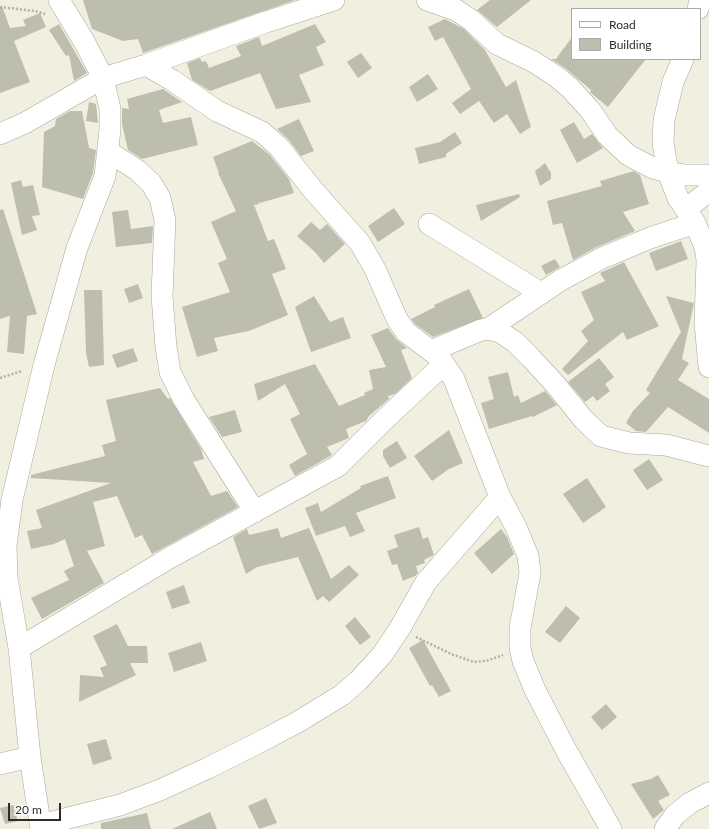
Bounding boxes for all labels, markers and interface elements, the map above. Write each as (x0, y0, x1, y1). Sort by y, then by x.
legend (571, 8, 701, 60)
text: Road (609, 17, 636, 32)
text: Building (609, 37, 652, 52)
scale bar (10, 795, 63, 821)
text: 20 m (15, 802, 42, 817)

